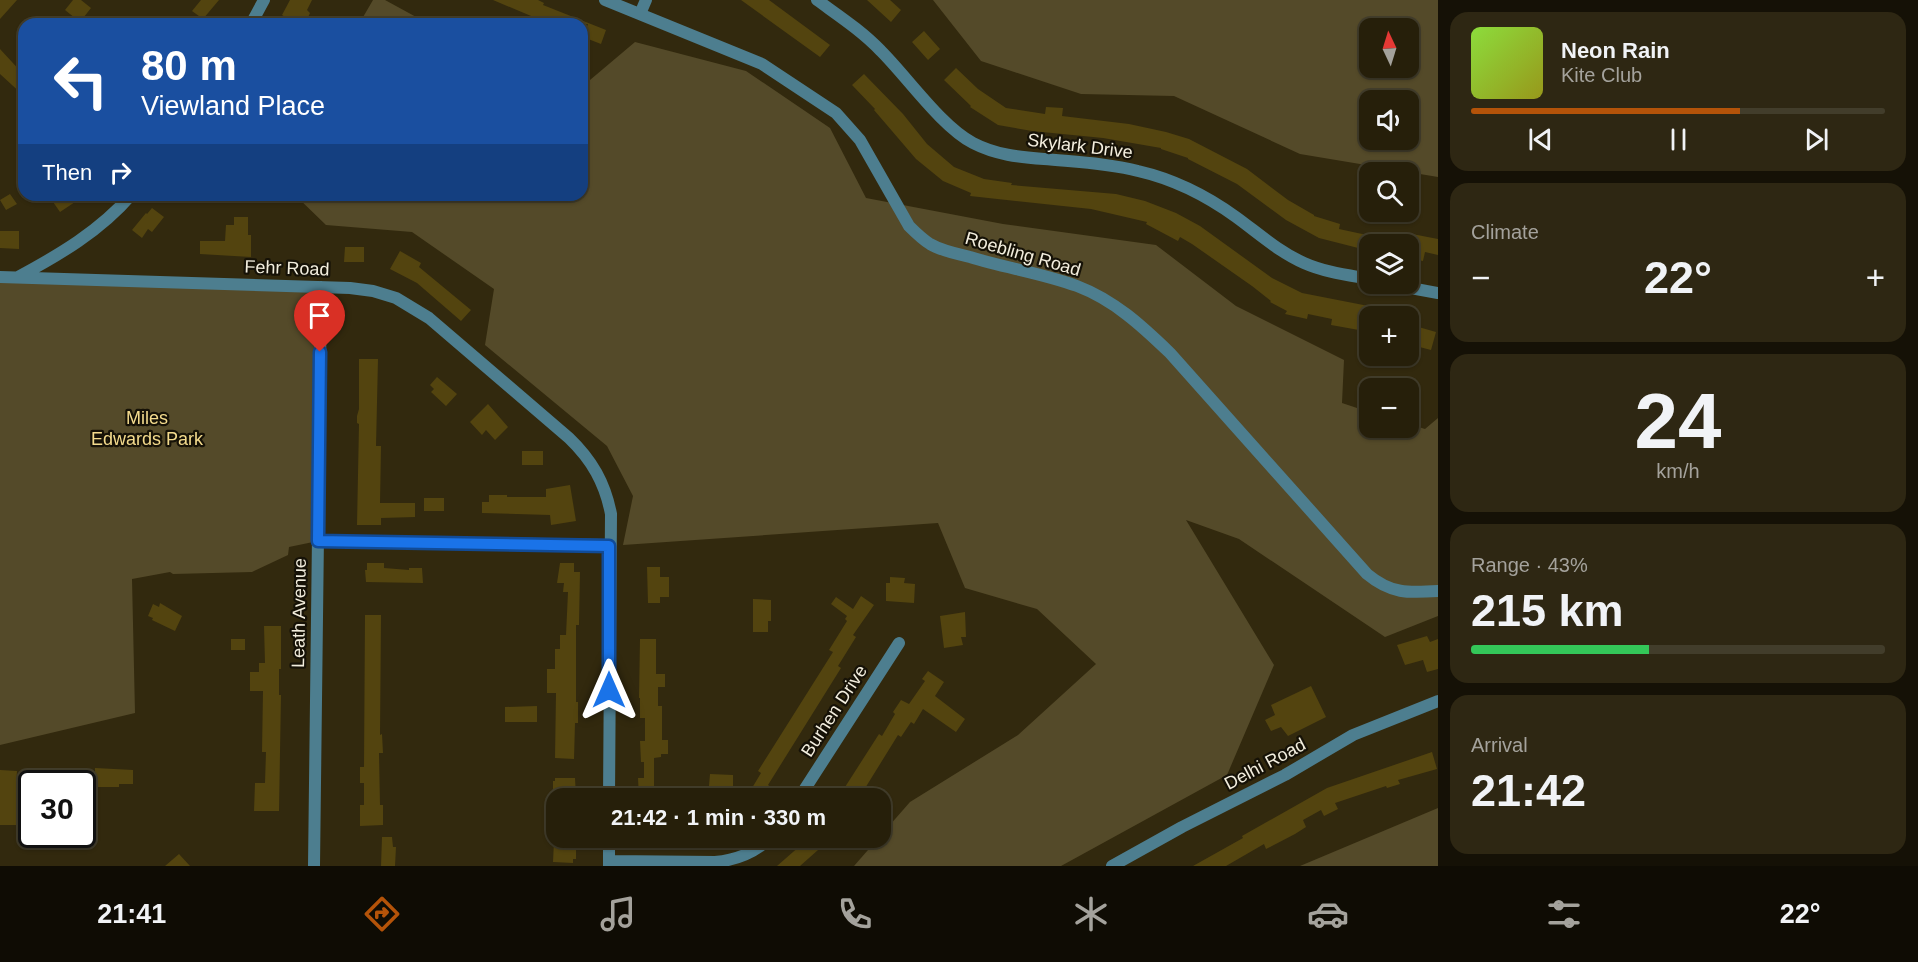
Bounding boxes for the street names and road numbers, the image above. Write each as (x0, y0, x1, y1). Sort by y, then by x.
street label: Skylark Drive (1026, 130, 1134, 162)
street label: Roebling Road (963, 228, 1083, 280)
street label: Fehr Road (244, 257, 330, 279)
street label: Leath Avenue (288, 558, 310, 668)
street label: Burhen Drive (797, 662, 871, 760)
street label: Delhi Road (1221, 734, 1309, 794)

